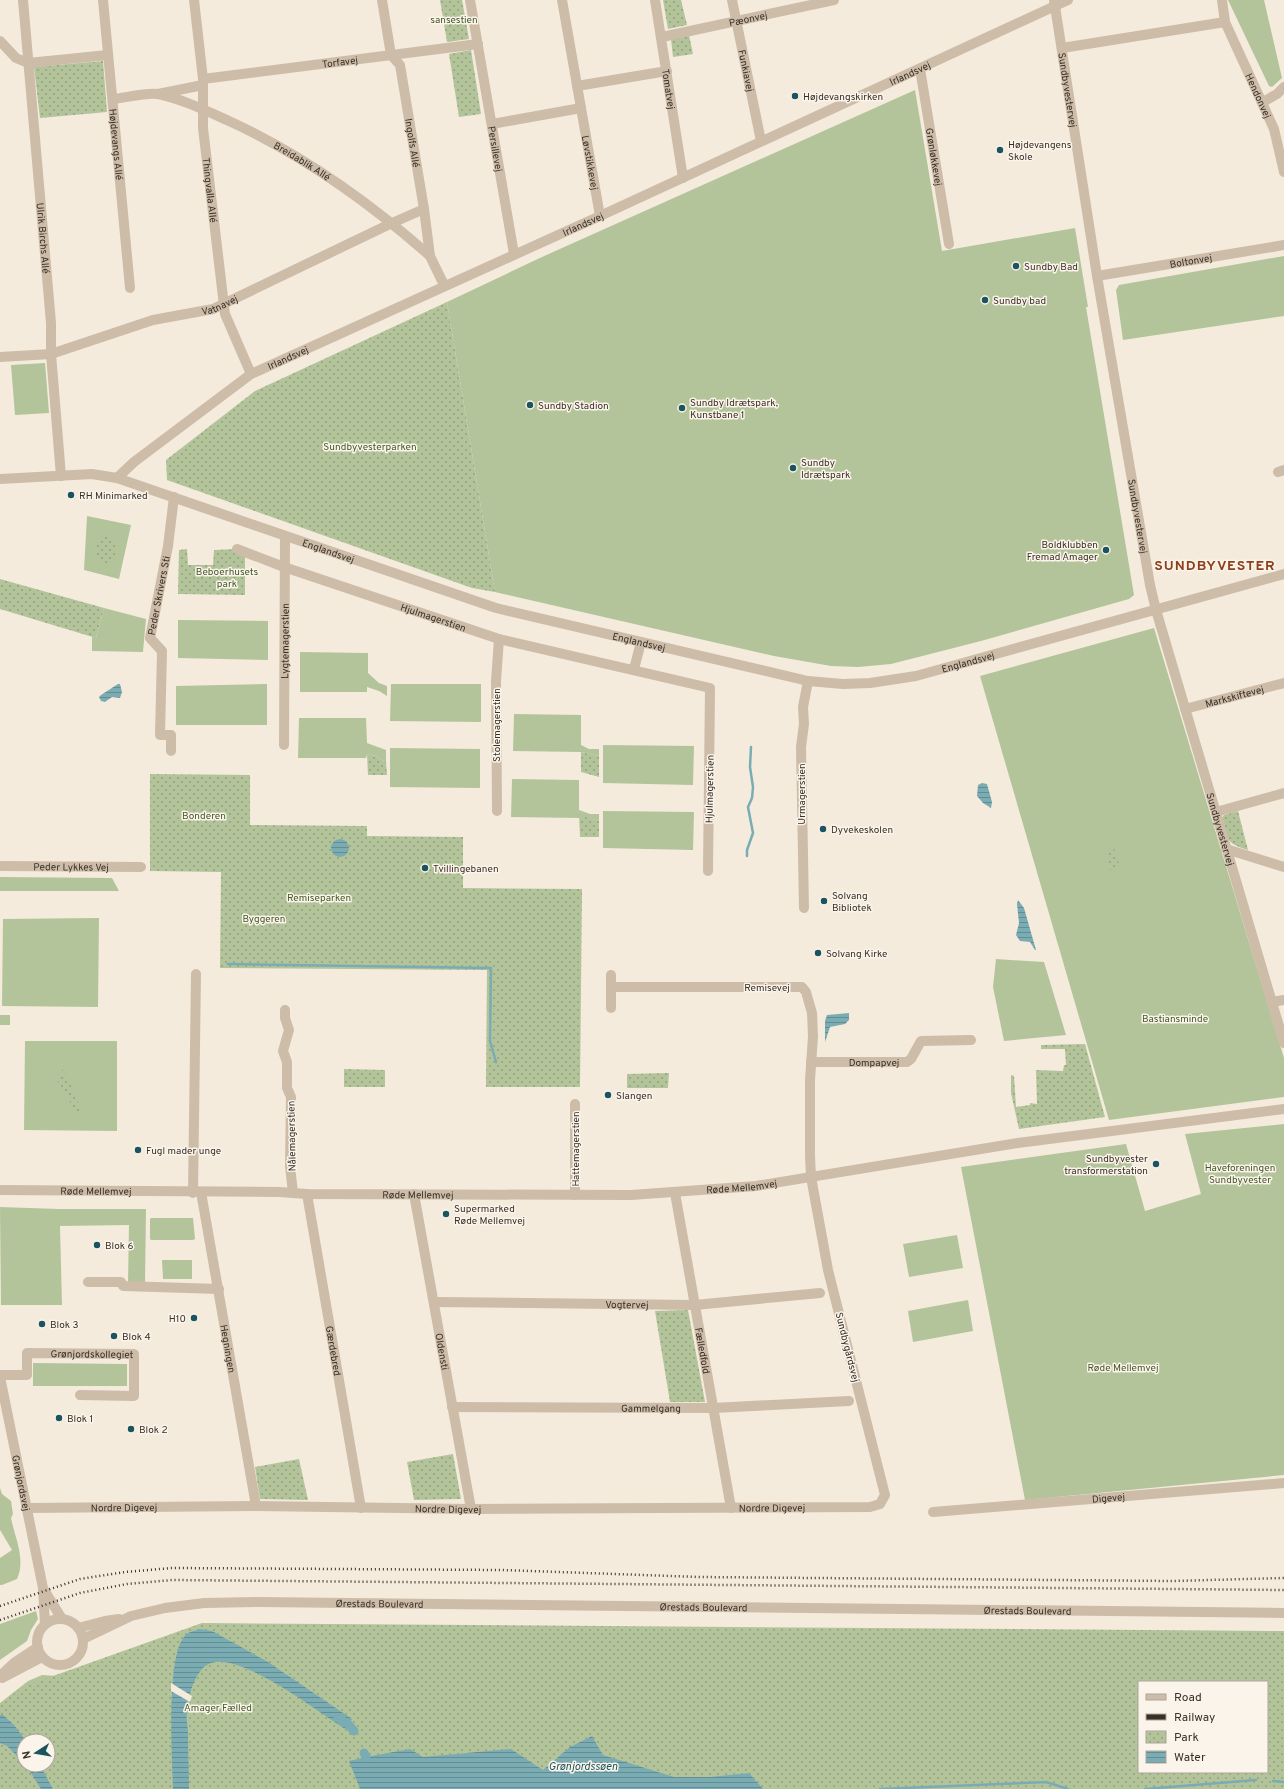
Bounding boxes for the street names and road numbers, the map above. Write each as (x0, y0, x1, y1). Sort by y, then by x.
street label: Pæonvej (728, 9, 769, 30)
street label: Funkiavej (734, 49, 756, 93)
street label: Sundbyvestervej (1054, 52, 1079, 128)
street label: Torfavej (321, 54, 359, 72)
street label: Irlandsvej (888, 59, 933, 89)
street label: Tomatvej (658, 68, 677, 110)
street label: Hendonvej (1241, 72, 1273, 121)
street label: Højdevangs Allé (105, 108, 125, 181)
street label: Ingolfs Allé (401, 117, 422, 169)
street label: Persillevej (484, 125, 505, 173)
street label: Grønløkkevej (922, 127, 944, 187)
street label: Løvstikkevej (578, 134, 600, 191)
street label: Breidablik Allé (271, 140, 332, 184)
street label: Thingvalla Allé (199, 157, 219, 224)
street label: Ulrik Birchs Allé (33, 202, 52, 274)
street label: Irlandsvej (561, 210, 606, 240)
street label: Boltonvej (1169, 252, 1213, 272)
street label: Vatnavej (201, 293, 240, 319)
street label: Irlandsvej (266, 344, 311, 374)
street label: Sundbyvestervej (1124, 478, 1149, 555)
street label: Englandsvej (300, 537, 356, 567)
street label: Peder Skrivers Sti (146, 555, 174, 637)
street label: Hjulmagerstien (398, 601, 468, 636)
street label: Lygtemagerstien (279, 603, 293, 679)
street label: Englandsvej (611, 630, 667, 655)
street label: Englandsvej (940, 650, 996, 677)
street label: Markskiftevej (1204, 684, 1265, 711)
street label: Stolemagerstien (491, 688, 504, 762)
street label: Hjulmagerstien (703, 755, 718, 823)
street label: Urmagerstien (796, 763, 809, 825)
street label: Sundbyvestervej (1202, 792, 1236, 867)
street label: Peder Lykkes Vej (33, 861, 109, 875)
street label: Remisevej (744, 982, 790, 995)
street label: Dompapvej (849, 1057, 899, 1070)
street label: Nålemagerstien (285, 1100, 300, 1171)
street label: Hattemagerstien (570, 1111, 583, 1187)
street label: Røde Mellemvej (706, 1178, 778, 1198)
street label: Røde Mellemvej (60, 1185, 132, 1199)
street label: Røde Mellemvej (382, 1189, 454, 1202)
street label: Vogtervej (605, 1299, 649, 1312)
street label: Sundbygårdsvej (832, 1311, 862, 1384)
street label: Hegningen (216, 1324, 238, 1374)
street label: Gærdebred (322, 1325, 343, 1377)
street label: Fælledfold (691, 1327, 712, 1375)
street label: Oldensti (431, 1332, 451, 1371)
street label: Grønjordskollegiet (51, 1348, 134, 1362)
street label: Gammelgang (621, 1403, 681, 1416)
street label: Grønjordsvej (8, 1454, 32, 1512)
street label: Digevej (1091, 1491, 1126, 1507)
street label: Nordre Digevej (91, 1502, 157, 1515)
street label: Nordre Digevej (739, 1502, 805, 1516)
street label: Nordre Digevej (415, 1503, 481, 1517)
street label: Ørestads Boulevard (335, 1598, 424, 1612)
street label: Ørestads Boulevard (659, 1601, 748, 1615)
street label: Ørestads Boulevard (983, 1605, 1071, 1619)

